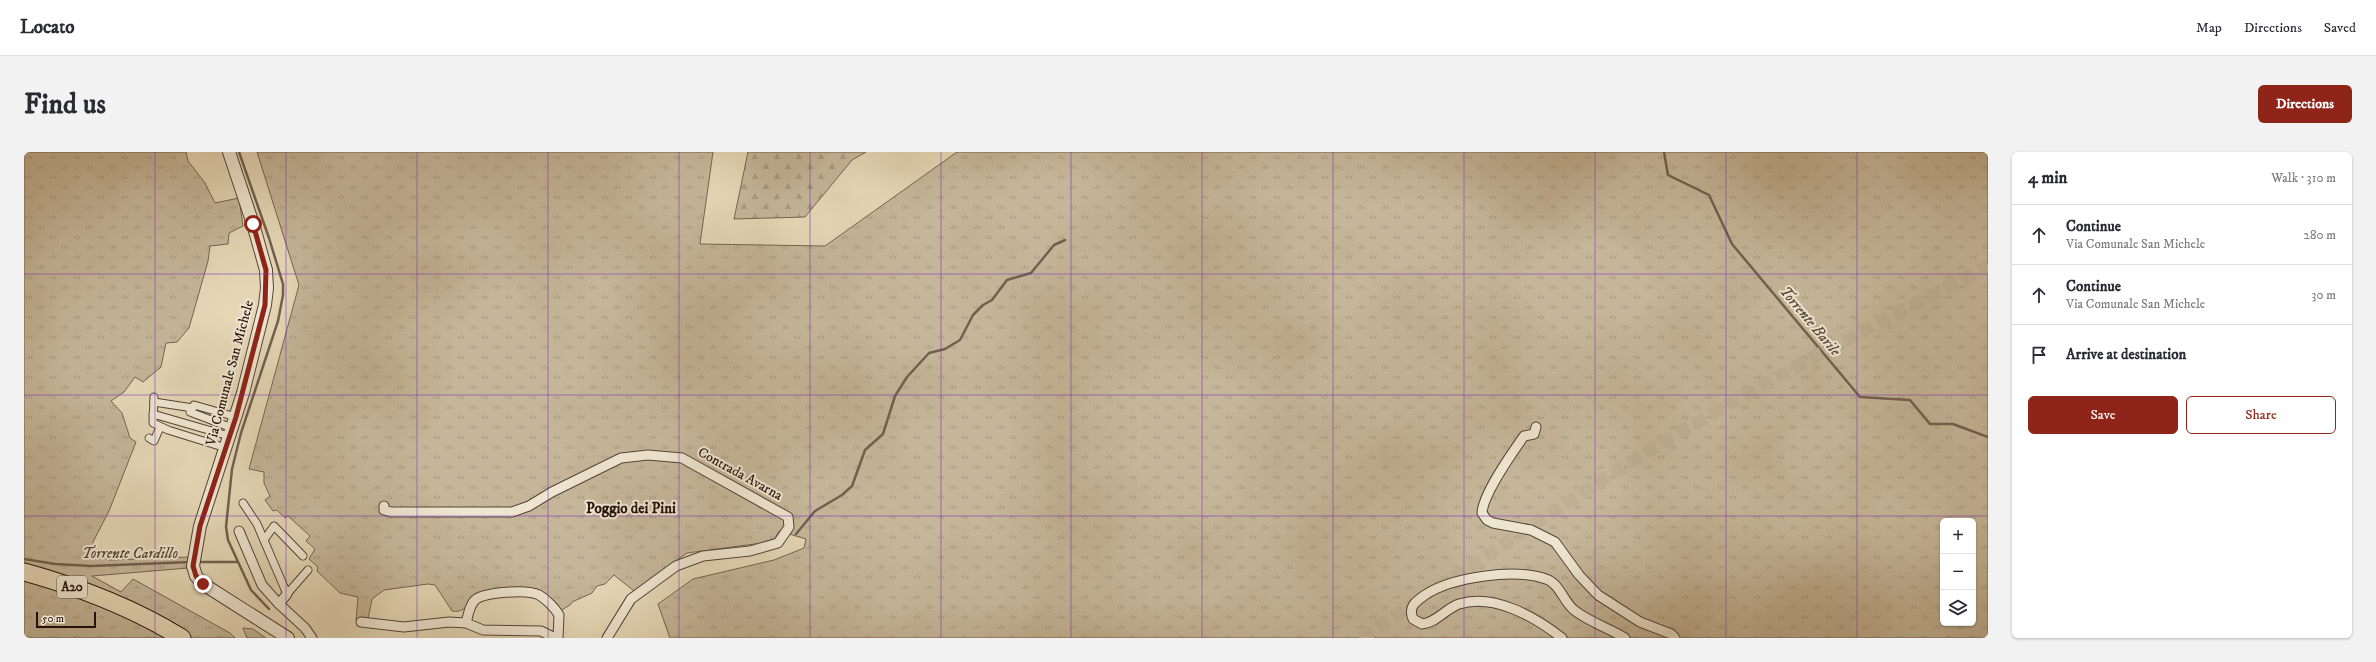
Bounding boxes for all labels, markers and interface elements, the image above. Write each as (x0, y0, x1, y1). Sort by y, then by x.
text: Locato (20, 16, 75, 39)
text: Map (2196, 19, 2222, 37)
text: Directions (2244, 19, 2302, 37)
text: Saved (2324, 19, 2356, 37)
button: Directions (2258, 85, 2352, 123)
text: Find us (24, 87, 106, 122)
text: 4 min (2028, 167, 2067, 189)
text: Walk · 310 m (2271, 170, 2336, 186)
route start (244, 215, 262, 233)
text: Continue (2066, 217, 2121, 236)
icon: ahead (2028, 224, 2050, 246)
text: 280 m (2304, 227, 2336, 243)
text: Via Comunale San Michele (2066, 236, 2205, 252)
text: Continue (2066, 277, 2121, 296)
water label: Torrente Barile (1775, 282, 1845, 360)
icon: ahead (2028, 284, 2050, 306)
text: 30 m (2312, 287, 2336, 303)
text: Via Comunale San Michele (2066, 296, 2205, 312)
street label: Via Comunale San Michele (202, 298, 258, 449)
icon: arrive (2028, 344, 2050, 366)
text: Arrive at destination (2066, 345, 2186, 364)
button: Save (2028, 396, 2178, 434)
button: Share (2186, 396, 2336, 434)
street label: Contrada Avarna (694, 443, 786, 505)
district label: Poggio dei Pini (586, 499, 676, 518)
map controls (1940, 518, 1976, 626)
button: + (1940, 518, 1976, 554)
water label: Torrente Cardillo (82, 544, 178, 563)
button: − (1940, 554, 1976, 590)
route end (194, 575, 212, 593)
road number: A20 (57, 576, 87, 598)
button: layers (1940, 590, 1976, 626)
scale bar (36, 610, 96, 629)
text: 50 m (42, 612, 64, 626)

